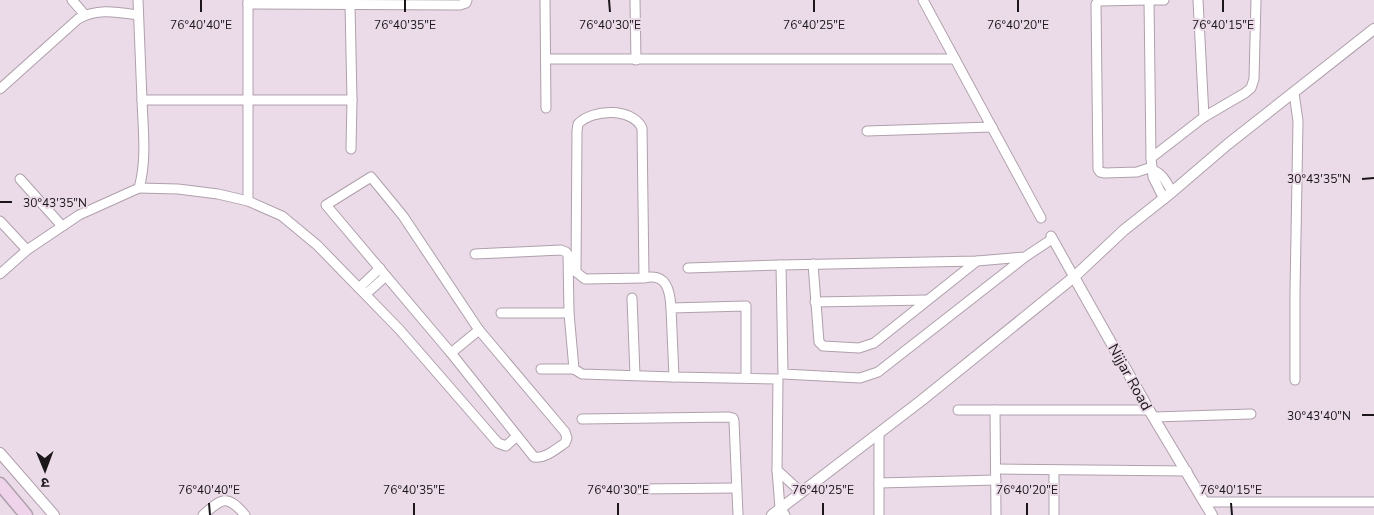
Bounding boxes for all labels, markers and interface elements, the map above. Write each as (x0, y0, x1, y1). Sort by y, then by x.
text: 76°40'40"E (170, 17, 232, 33)
text: 76°40'35"E (374, 17, 436, 33)
text: 76°40'30"E (579, 17, 641, 33)
text: 76°40'25"E (783, 17, 845, 33)
text: 76°40'20"E (987, 17, 1049, 33)
text: 76°40'15"E (1192, 17, 1254, 33)
text: 30°43'35"N (1287, 171, 1351, 187)
text: 30°43'35"N (23, 195, 87, 211)
street label: Nijjar Road (1103, 340, 1157, 414)
text: 30°43'40"N (1287, 408, 1351, 424)
north arrow (20, 445, 70, 495)
text: उ (40, 473, 49, 492)
text: 76°40'40"E (178, 482, 240, 498)
text: 76°40'35"E (383, 482, 445, 498)
text: 76°40'30"E (587, 482, 649, 498)
text: 76°40'25"E (792, 482, 854, 498)
text: 76°40'20"E (996, 482, 1058, 498)
text: 76°40'15"E (1200, 482, 1262, 498)

